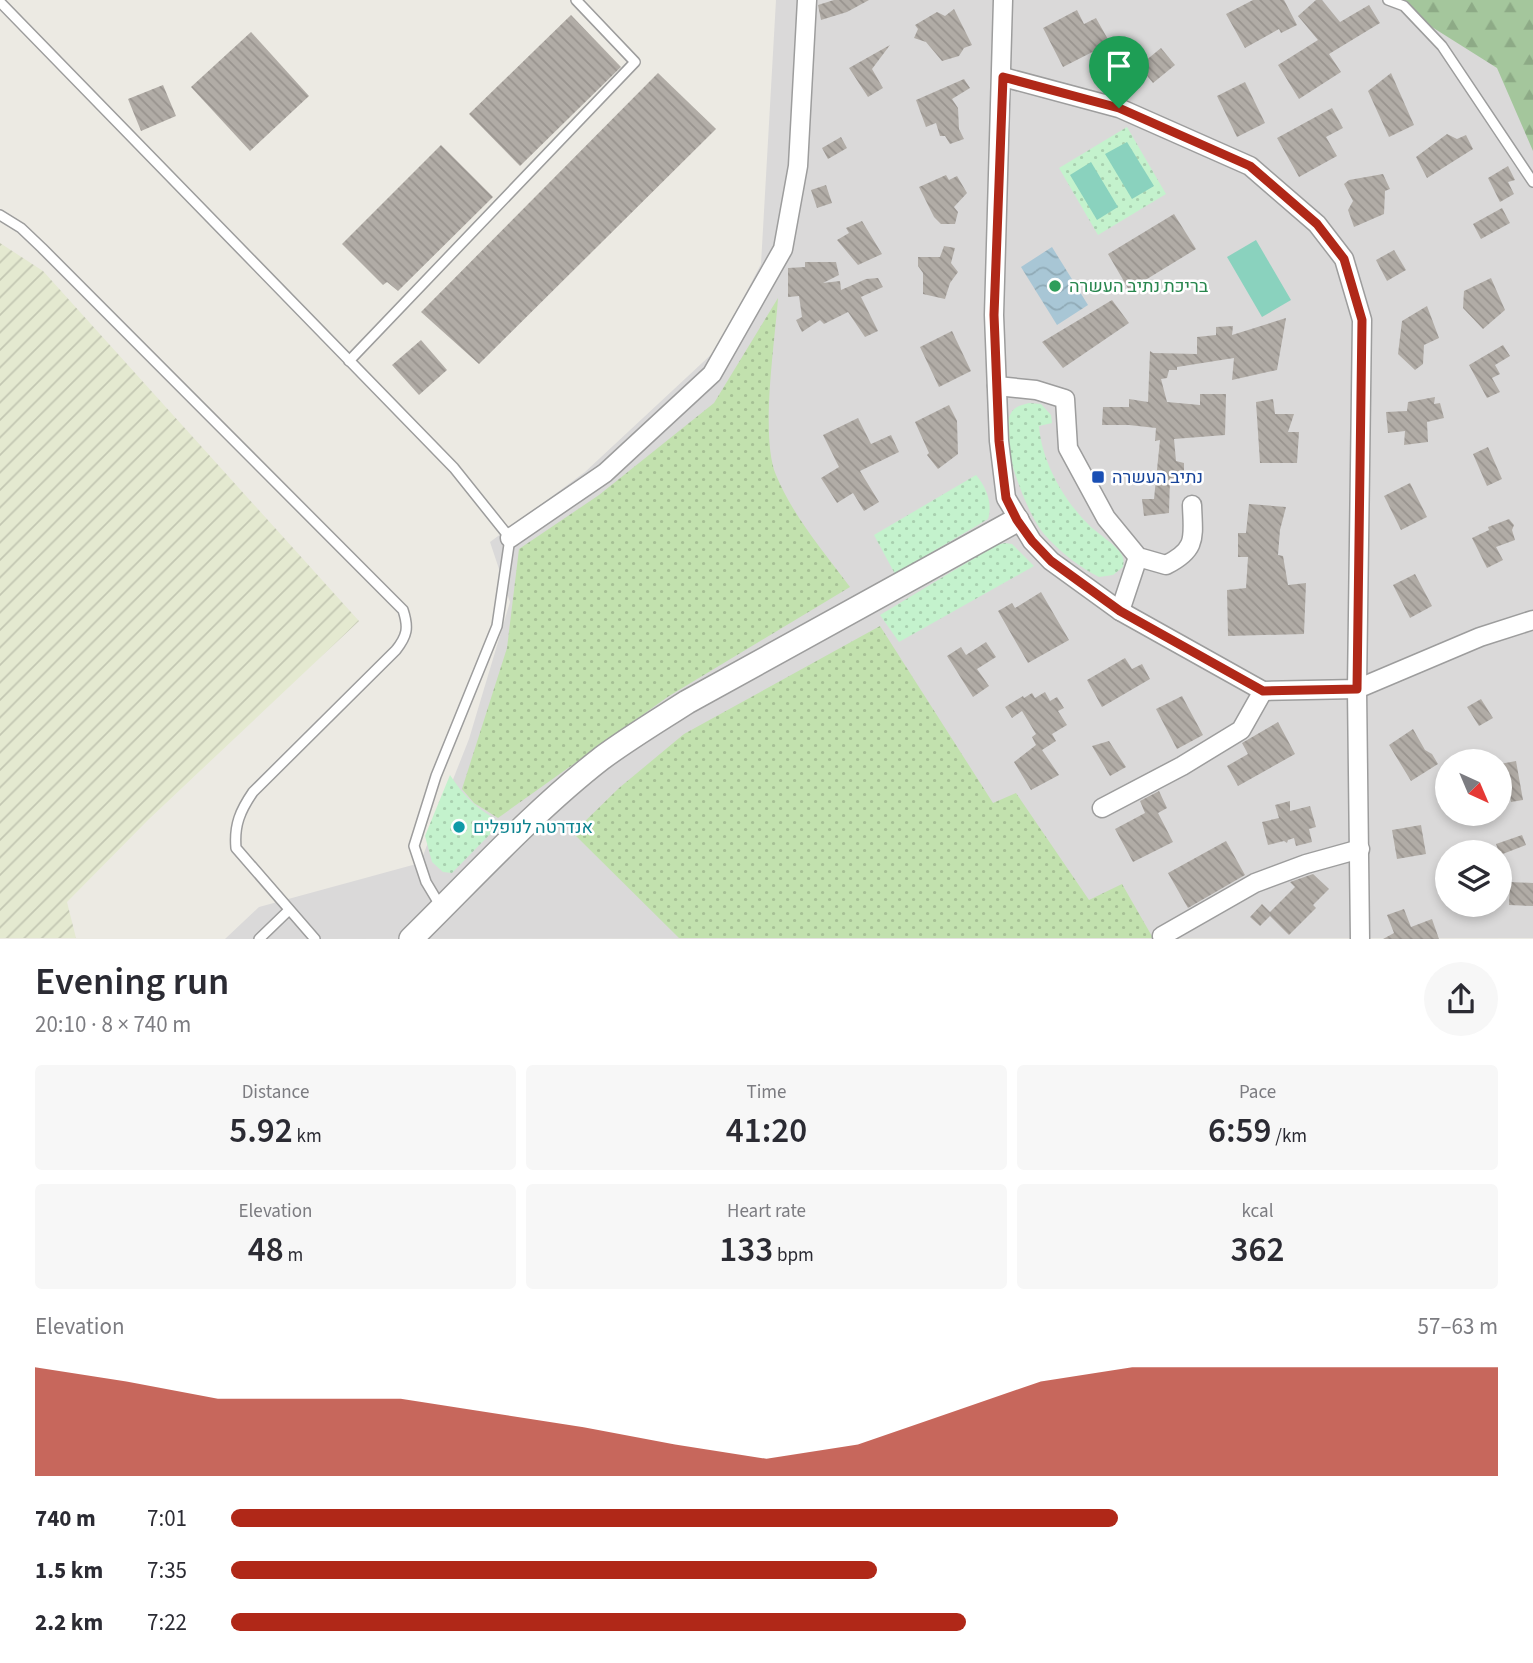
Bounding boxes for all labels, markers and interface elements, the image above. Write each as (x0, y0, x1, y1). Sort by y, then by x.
pin (1089, 36, 1149, 108)
icon: arrive (1100, 47, 1138, 85)
place label: בריכת נתיב העשרה (1069, 274, 1209, 299)
marker: בריכת נתיב העשרה (1047, 278, 1063, 294)
place label: נתיב העשרה (1112, 465, 1203, 490)
marker: נתיב העשרה (1090, 469, 1106, 485)
north arrow (1435, 749, 1512, 826)
map controls (1435, 749, 1512, 917)
place label: אנדרטה לנופלים (473, 815, 593, 840)
marker: אנדרטה לנופלים (451, 819, 467, 835)
button: layers (1435, 840, 1512, 917)
text: Evening run (35, 955, 229, 1009)
button: share (1424, 962, 1498, 1036)
text: 20:10 · 8 × 740 m (35, 1008, 191, 1041)
text: Distance (242, 1079, 309, 1106)
text: Time (746, 1079, 787, 1106)
text: Pace (1239, 1079, 1276, 1106)
text: 5.92 (229, 1106, 293, 1156)
text: 41:20 (726, 1106, 807, 1156)
text: 6:59 (1208, 1106, 1271, 1156)
text: km (293, 1123, 322, 1150)
text: /km (1271, 1123, 1307, 1150)
text: Elevation (239, 1198, 312, 1225)
text: Heart rate (727, 1198, 806, 1225)
text: kcal (1242, 1198, 1273, 1225)
text: 48 (248, 1225, 284, 1275)
text: 133 (719, 1225, 773, 1275)
text: 362 (1231, 1225, 1284, 1275)
text: m (284, 1242, 303, 1269)
text: bpm (773, 1242, 814, 1269)
text: Elevation (35, 1310, 125, 1343)
text: 57–63 m (1418, 1310, 1498, 1343)
text: 740 m (35, 1502, 96, 1535)
text: 7:01 (147, 1502, 187, 1535)
text: 1.5 km (35, 1554, 103, 1587)
text: 7:35 (147, 1554, 187, 1587)
text: 2.2 km (35, 1606, 103, 1639)
text: 7:22 (147, 1606, 187, 1639)

